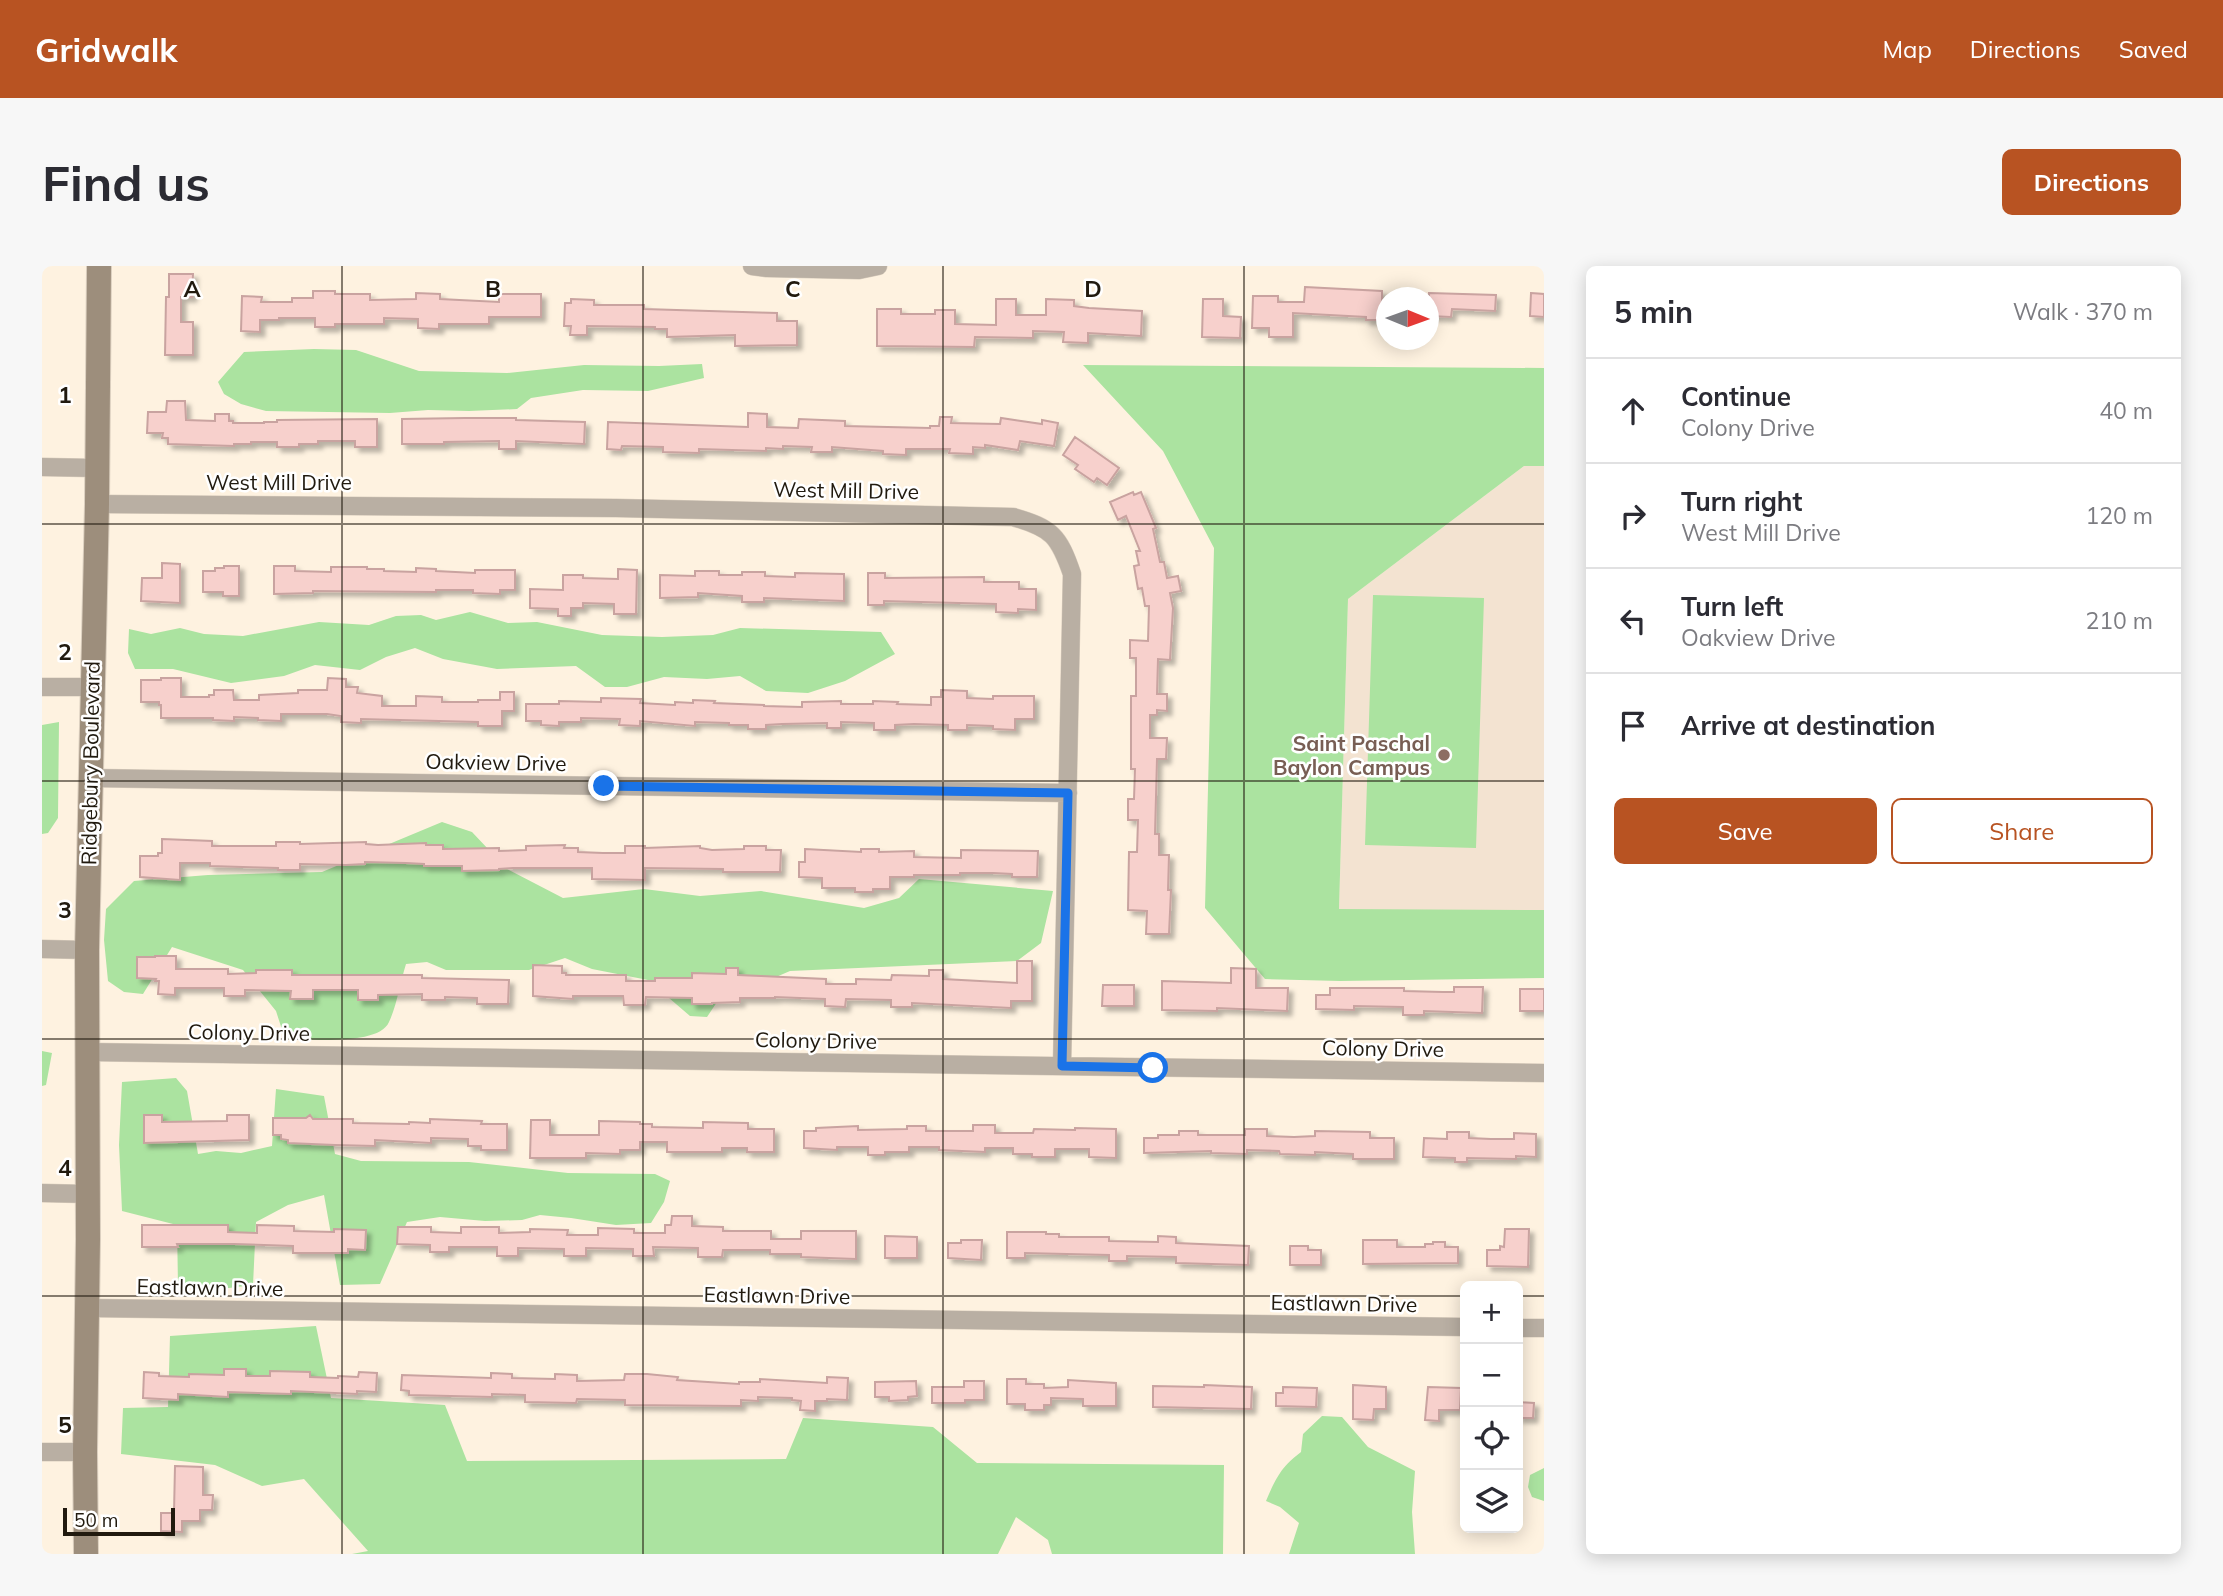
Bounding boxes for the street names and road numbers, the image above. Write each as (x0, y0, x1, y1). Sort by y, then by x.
street label: West Mill Drive (206, 469, 352, 495)
street label: West Mill Drive (773, 476, 919, 504)
street label: Ridgebury Boulevard (75, 661, 105, 865)
street label: Oakview Drive (425, 748, 567, 776)
street label: Colony Drive (188, 1018, 310, 1046)
street label: Colony Drive (755, 1026, 877, 1054)
street label: Colony Drive (1322, 1034, 1444, 1062)
street label: Eastlawn Drive (136, 1273, 284, 1301)
street label: Eastlawn Drive (703, 1281, 851, 1309)
street label: Eastlawn Drive (1270, 1289, 1418, 1317)

